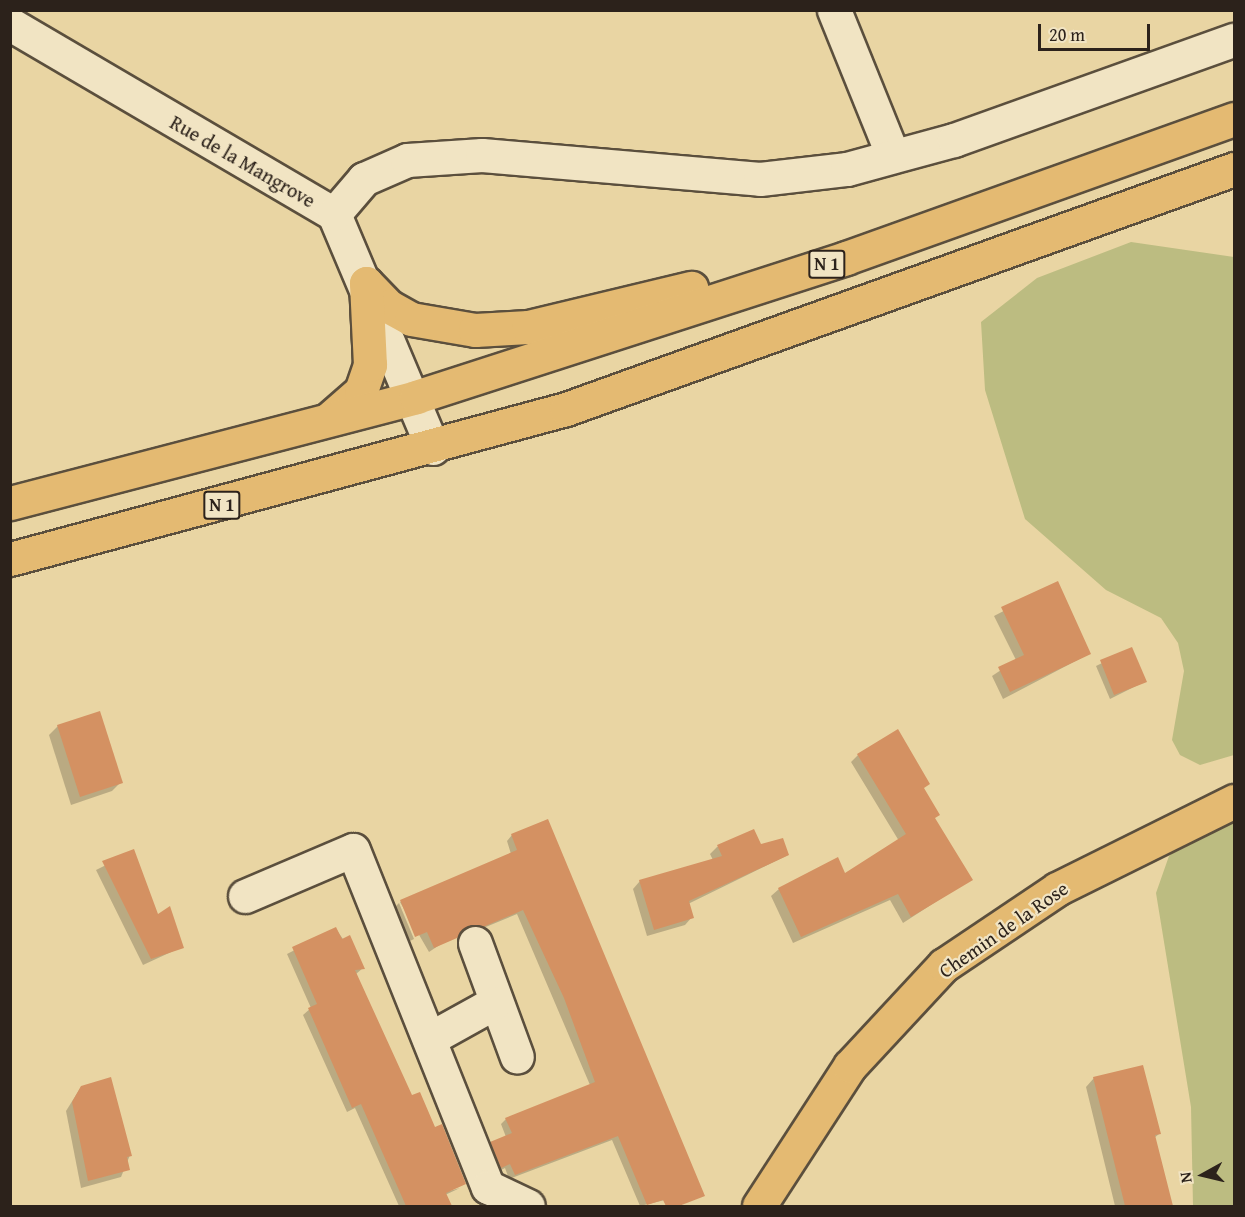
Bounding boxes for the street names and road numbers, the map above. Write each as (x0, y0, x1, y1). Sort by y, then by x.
street label: Rue de la Mangrove (166, 110, 320, 212)
road number: N 1 (808, 249, 846, 279)
road number: N 1 (202, 490, 242, 520)
street label: Chemin de la Rose (934, 876, 1072, 982)

